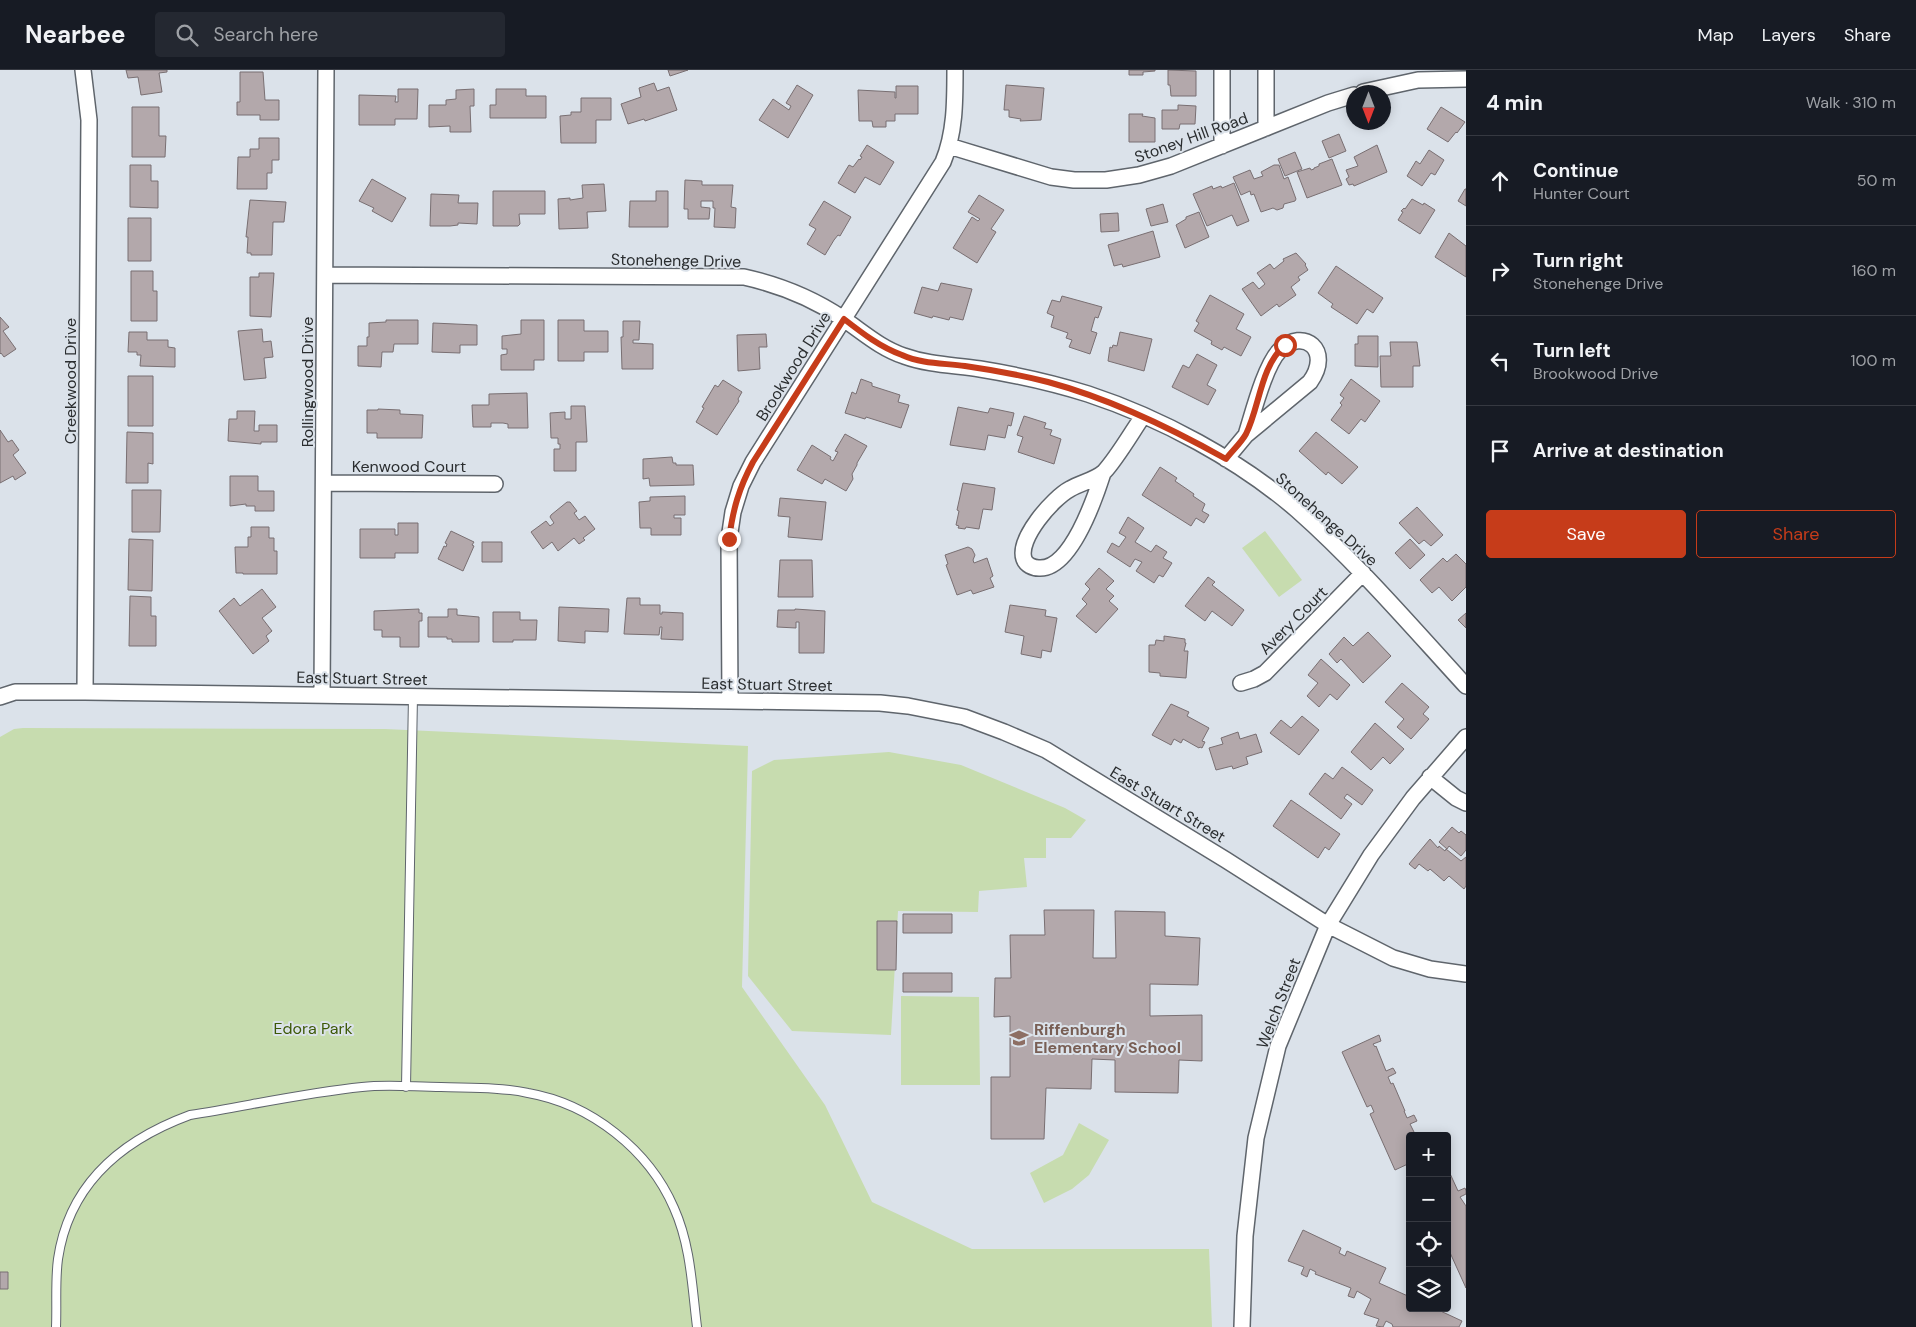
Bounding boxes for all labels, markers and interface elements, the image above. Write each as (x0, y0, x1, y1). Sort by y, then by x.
search box (155, 12, 505, 57)
text: Nearbee (25, 19, 125, 50)
icon: search (173, 21, 201, 49)
text: Search here (213, 22, 318, 47)
text: Map (1698, 23, 1734, 47)
text: Layers (1762, 23, 1816, 47)
text: Share (1844, 23, 1891, 47)
north arrow (1346, 85, 1391, 130)
text: 4 min (1486, 89, 1543, 117)
text: Walk · 310 m (1806, 92, 1896, 113)
street label: Stoney Hill Road (1132, 107, 1251, 168)
text: Continue (1533, 158, 1619, 183)
icon: ahead (1486, 167, 1514, 195)
text: 50 m (1857, 170, 1896, 191)
text: Hunter Court (1533, 183, 1630, 204)
text: Turn right (1533, 248, 1623, 273)
street label: Stonehenge Drive (611, 249, 741, 272)
icon: right (1486, 257, 1514, 285)
text: 160 m (1852, 260, 1896, 281)
text: Stonehenge Drive (1533, 273, 1663, 294)
street label: Brookwood Drive (751, 308, 836, 425)
street label: Rollingwood Drive (297, 317, 318, 447)
street label: Creekwood Drive (60, 318, 81, 444)
route start (1274, 334, 1297, 357)
text: Turn left (1533, 338, 1611, 363)
icon: left (1486, 347, 1514, 375)
text: 100 m (1851, 350, 1896, 371)
text: Brookwood Drive (1533, 363, 1658, 384)
icon: arrive (1486, 437, 1514, 465)
text: Arrive at destination (1533, 438, 1724, 463)
street label: Kenwood Court (352, 456, 466, 477)
street label: Stonehenge Drive (1271, 468, 1382, 571)
button: Save (1486, 510, 1686, 558)
button: Share (1696, 510, 1896, 558)
route end (718, 528, 741, 551)
street label: Avery Court (1255, 582, 1332, 659)
street label: East Stuart Street (296, 667, 428, 690)
street label: East Stuart Street (701, 673, 833, 696)
street label: East Stuart Street (1106, 762, 1229, 847)
street label: Welch Street (1252, 955, 1305, 1051)
park label: Edora Park (273, 1018, 353, 1039)
place label: Riffenburgh Elementary School (1034, 1019, 1181, 1058)
school or university icon: Riffenburgh Elementary School (1008, 1027, 1030, 1049)
map controls (1406, 1132, 1451, 1312)
button: + (1406, 1132, 1451, 1177)
button: − (1406, 1177, 1451, 1222)
button: locate (1406, 1222, 1451, 1267)
button: layers (1406, 1267, 1451, 1312)

